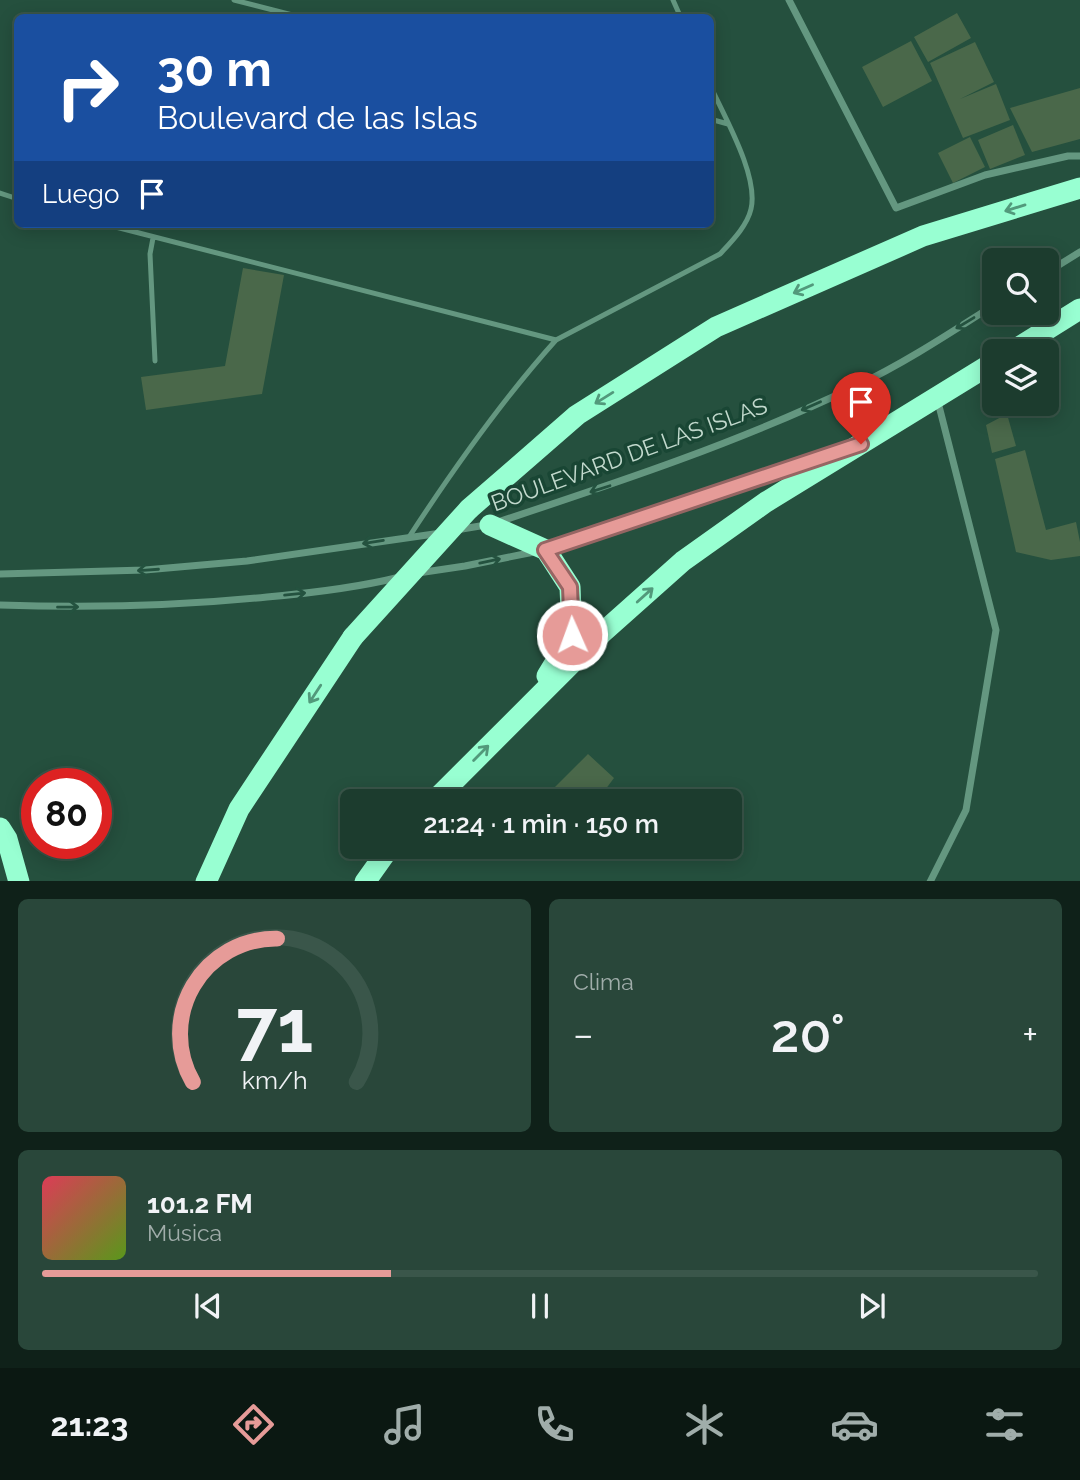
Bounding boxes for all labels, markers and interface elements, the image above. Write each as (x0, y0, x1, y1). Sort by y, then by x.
text: 30 m (157, 40, 272, 97)
icon: right (42, 42, 133, 133)
text: Boulevard de las Islas (157, 99, 478, 136)
icon: arrive (133, 175, 171, 213)
text: Luego (42, 179, 119, 209)
one-way arrow (1004, 202, 1026, 215)
map controls (982, 248, 1059, 416)
button: search (982, 248, 1059, 325)
one-way arrow (792, 283, 814, 296)
one-way arrow (956, 316, 976, 330)
button: layers (982, 339, 1059, 416)
pin (831, 372, 891, 444)
icon: arrive (842, 383, 880, 421)
street label: BOULEVARD DE LAS ISLAS (487, 391, 771, 517)
one-way arrow (594, 392, 614, 406)
one-way arrow (801, 400, 823, 413)
one-way arrow (589, 483, 611, 496)
one-way arrow (362, 536, 385, 549)
one-way arrow (478, 554, 501, 568)
one-way arrow (136, 563, 159, 576)
one-way arrow (283, 587, 306, 600)
one-way arrow (636, 587, 654, 603)
position arrow (535, 598, 609, 672)
one-way arrow (56, 600, 79, 614)
one-way arrow (308, 684, 322, 703)
one-way arrow (472, 744, 489, 761)
speed limit sign: 80 (21, 768, 112, 859)
text: 21:24 · 1 min · 150 m (423, 809, 659, 839)
text: Clima (573, 968, 634, 995)
text: 71 (236, 984, 313, 1069)
text: 20° (771, 1003, 845, 1064)
text: − (573, 1012, 593, 1057)
text: + (1022, 1012, 1038, 1057)
text: km/h (242, 1064, 307, 1094)
text: 101.2 FM (147, 1189, 253, 1219)
text: Música (147, 1219, 222, 1246)
icon: previous (189, 1287, 227, 1325)
icon: pause (521, 1287, 559, 1325)
icon: next (853, 1287, 891, 1325)
icon: directions (229, 1400, 278, 1449)
icon: music (380, 1400, 429, 1449)
icon: phone (530, 1400, 579, 1449)
icon: climate (680, 1400, 729, 1449)
icon: car (830, 1400, 879, 1449)
icon: filters (980, 1400, 1029, 1449)
text: 21:23 (51, 1406, 128, 1443)

